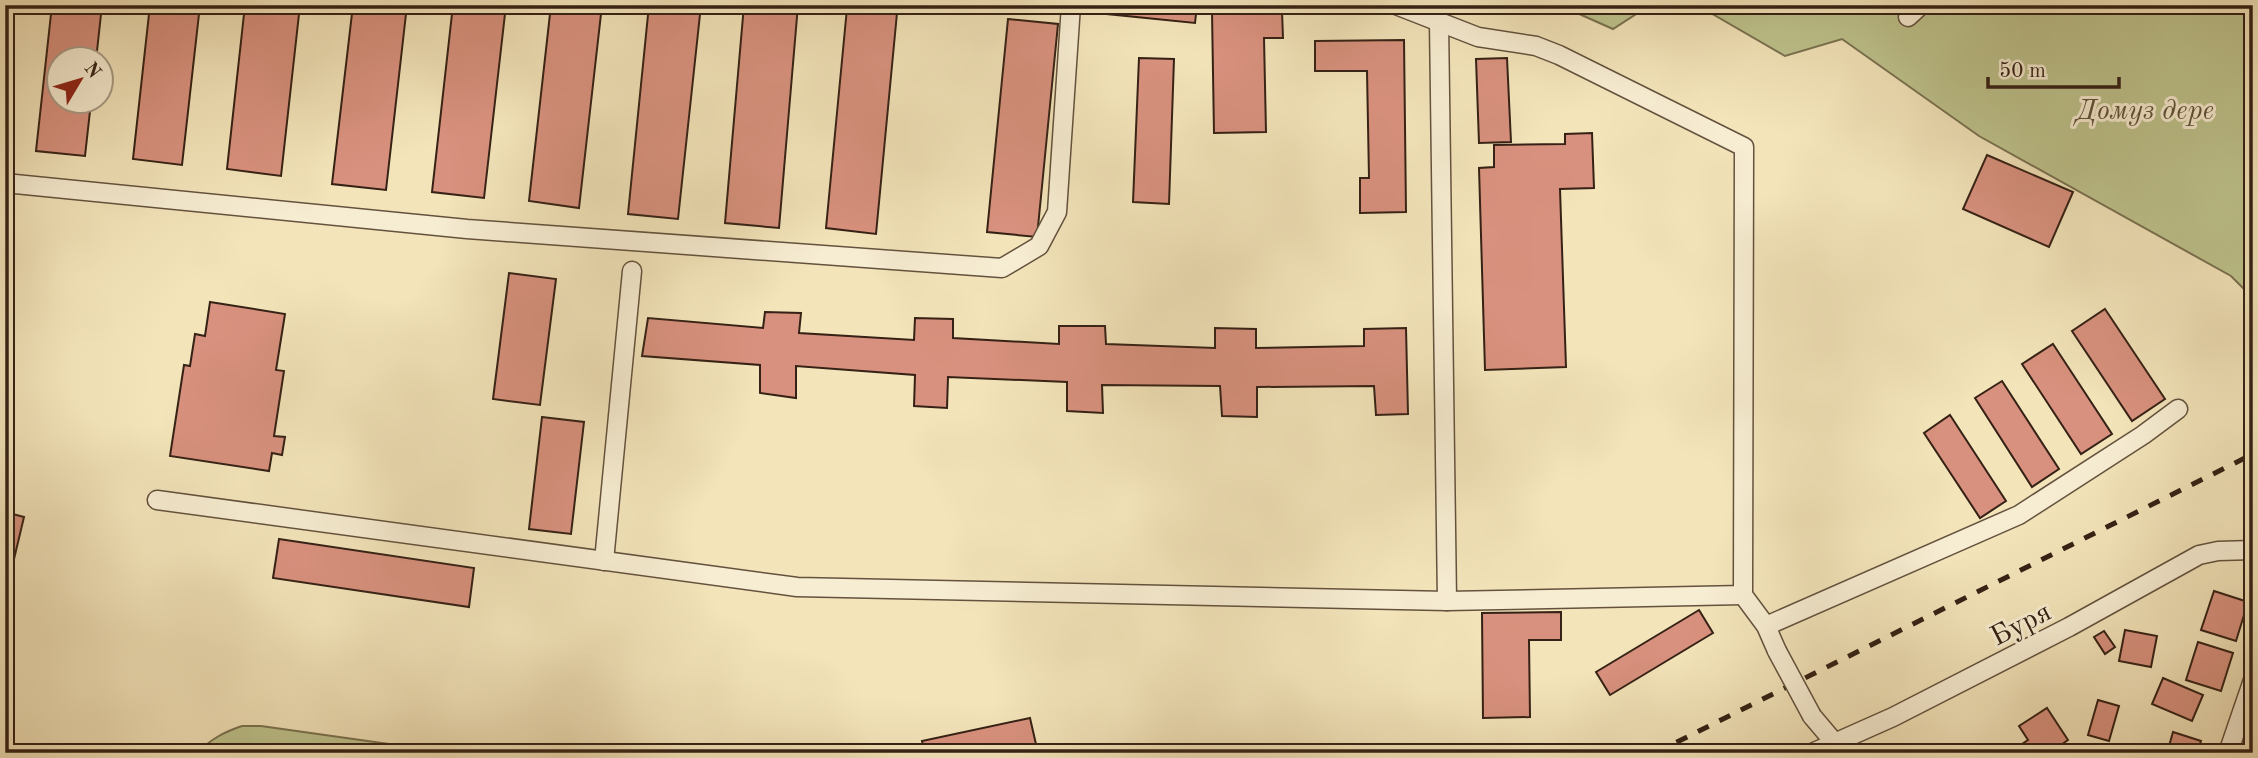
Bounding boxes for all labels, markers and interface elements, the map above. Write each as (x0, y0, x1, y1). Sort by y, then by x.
north arrow (46, 46, 116, 116)
scale bar (1988, 46, 2120, 90)
text: N (79, 59, 104, 83)
text: 50 m (1999, 61, 2046, 82)
park label: Домуз дере (2073, 98, 2214, 126)
street label: Буря (1987, 599, 2056, 653)

